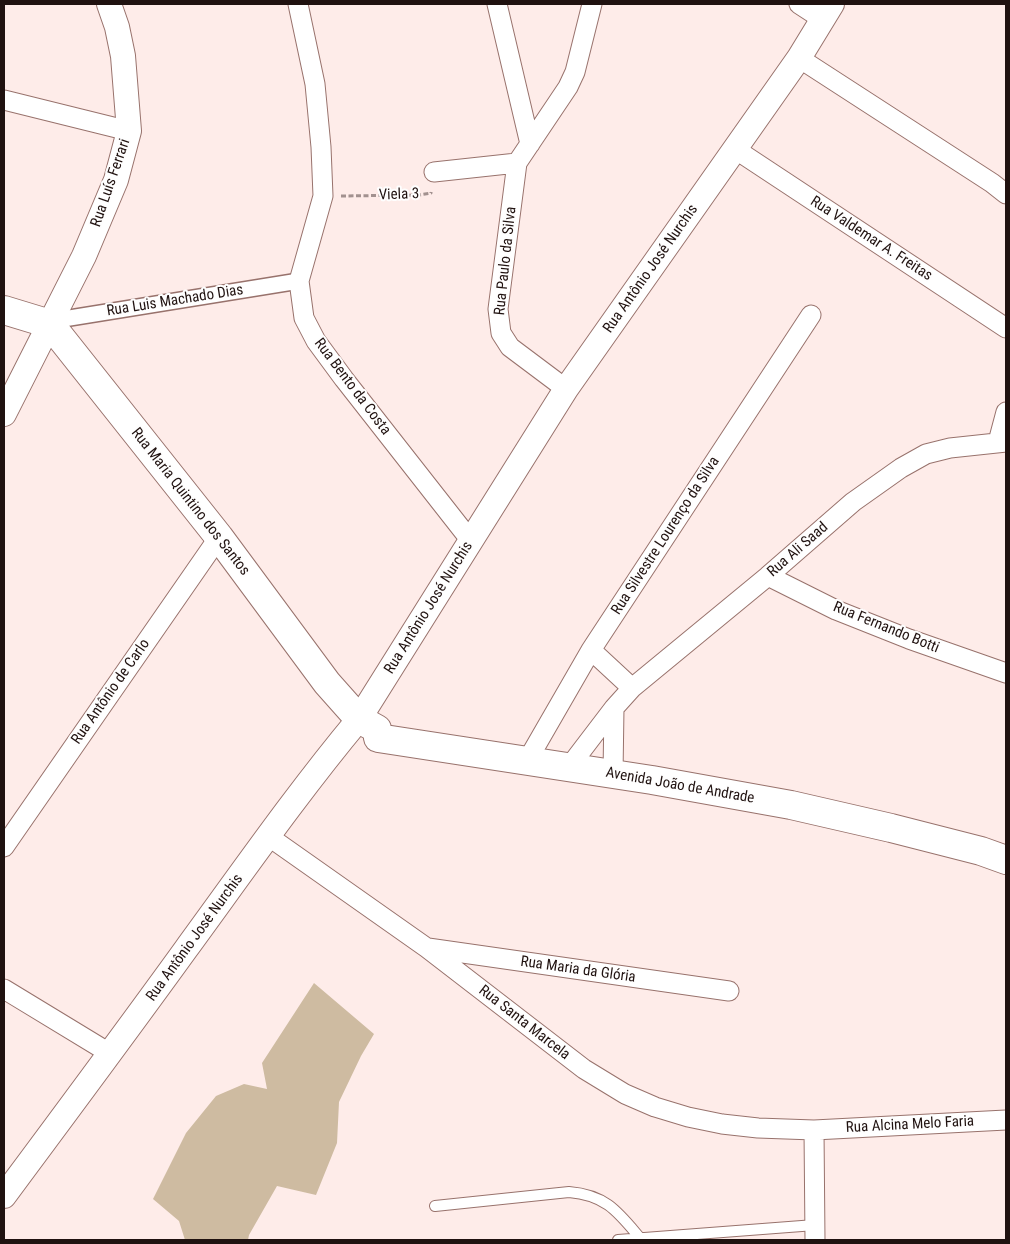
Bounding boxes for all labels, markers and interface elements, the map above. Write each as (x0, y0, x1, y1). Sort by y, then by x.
street label: Rua Luís Ferrari (88, 137, 134, 229)
street label: Viela 3 (379, 185, 419, 205)
street label: Rua Valdemar A. Freitas (807, 193, 935, 285)
street label: Rua Antônio José Nurchis (600, 201, 702, 337)
street label: Rua Paulo da Silva (491, 206, 521, 316)
street label: Rua Luis Machado Dias (105, 281, 245, 321)
street label: Rua Bento da Costa (310, 335, 394, 439)
street label: Rua Maria Quintino dos Santos (127, 425, 253, 579)
street label: Rua Silvestre Lourenço da Silva (608, 454, 724, 618)
street label: Rua Ali Saad (764, 519, 832, 581)
street label: Rua Antônio José Nurchis (381, 538, 477, 678)
street label: Rua Fernando Botti (830, 599, 942, 657)
street label: Rua Antônio de Carlo (68, 636, 154, 748)
street label: Avenida João de Andrade (604, 764, 756, 808)
street label: Rua Antônio José Nurchis (143, 871, 247, 1005)
street label: Rua Maria da Glória (519, 953, 637, 987)
street label: Rua Santa Marcela (475, 982, 573, 1064)
street label: Rua Alcina Melo Faria (845, 1113, 975, 1137)

